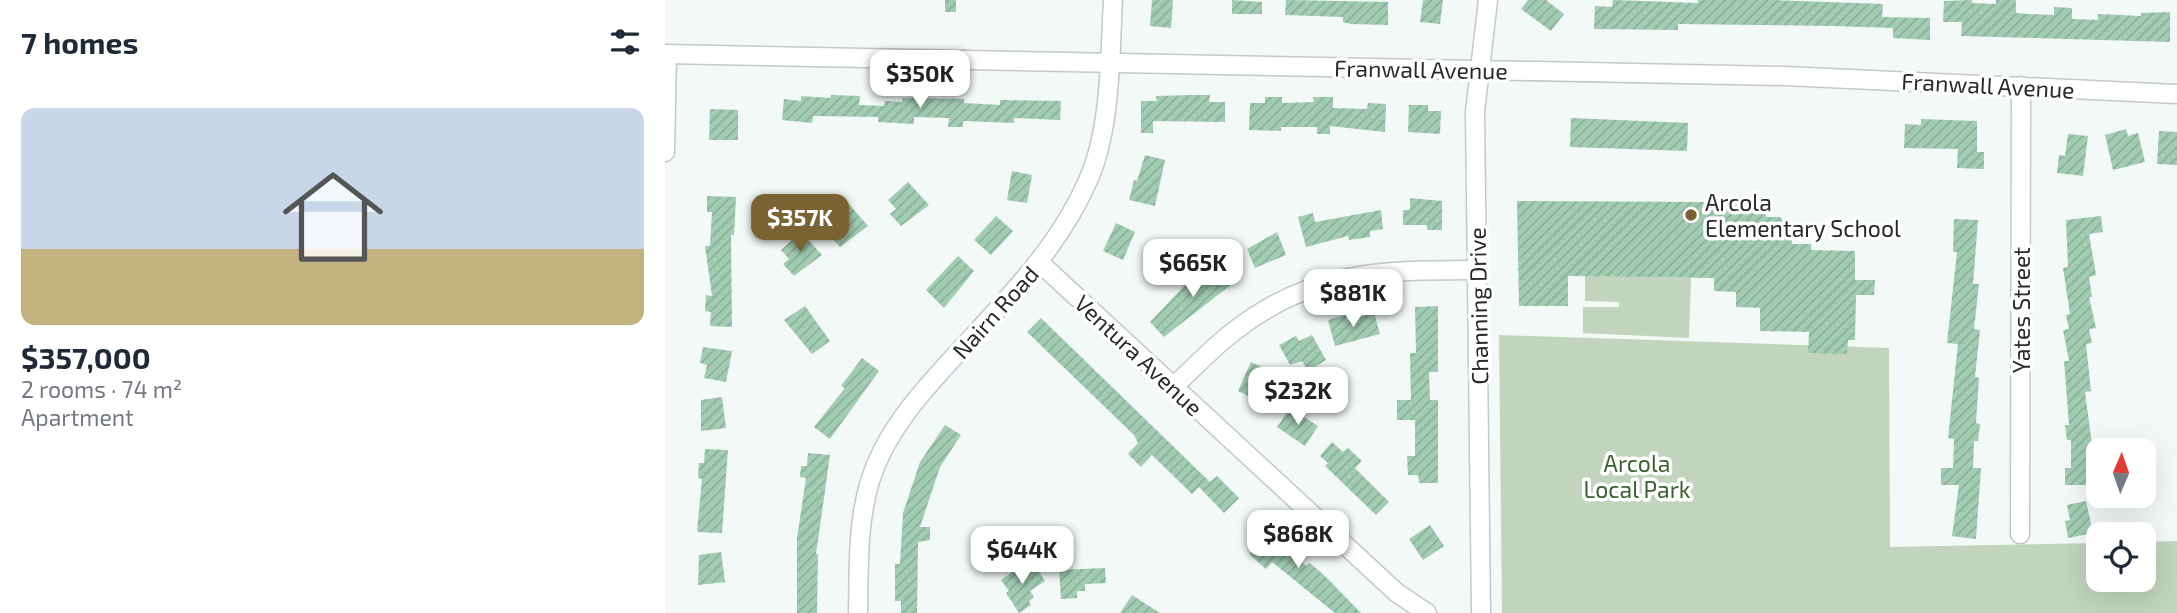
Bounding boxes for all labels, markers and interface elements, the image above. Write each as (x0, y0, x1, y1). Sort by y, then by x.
icon: filters (606, 23, 644, 61)
text: 7 homes (21, 24, 138, 60)
pin: $350K (871, 50, 969, 110)
street label: Franwall Avenue (1334, 53, 1508, 85)
text: $350K (886, 59, 954, 87)
street label: Franwall Avenue (1901, 66, 2075, 104)
icon: home (270, 154, 396, 280)
place label: Arcola Elementary School (1705, 188, 1901, 242)
pin: $357K (751, 194, 849, 254)
text: $357K (767, 203, 833, 231)
marker: Arcola Elementary School (1683, 207, 1699, 223)
street label: Channing Drive (1463, 227, 1493, 385)
pin: $665K (1144, 240, 1242, 299)
street label: Yates Street (2007, 247, 2035, 373)
text: $665K (1159, 248, 1227, 276)
street label: Nairn Road (946, 260, 1044, 364)
pin: $881K (1304, 270, 1402, 329)
text: $881K (1320, 278, 1386, 306)
street label: Ventura Avenue (1069, 289, 1209, 421)
text: $357,000 (21, 339, 151, 375)
pin: $232K (1249, 368, 1347, 427)
text: 2 rooms · 74 m² (21, 375, 182, 403)
text: $232K (1264, 376, 1332, 404)
text: Apartment (21, 403, 134, 431)
north arrow (2086, 438, 2156, 508)
map controls (2086, 438, 2156, 592)
park label: Arcola Local Park (1583, 449, 1691, 503)
pin: $868K (1249, 510, 1347, 570)
text: $868K (1263, 519, 1333, 547)
button: locate (2086, 522, 2156, 592)
pin: $644K (973, 526, 1071, 586)
text: $644K (987, 535, 1057, 563)

